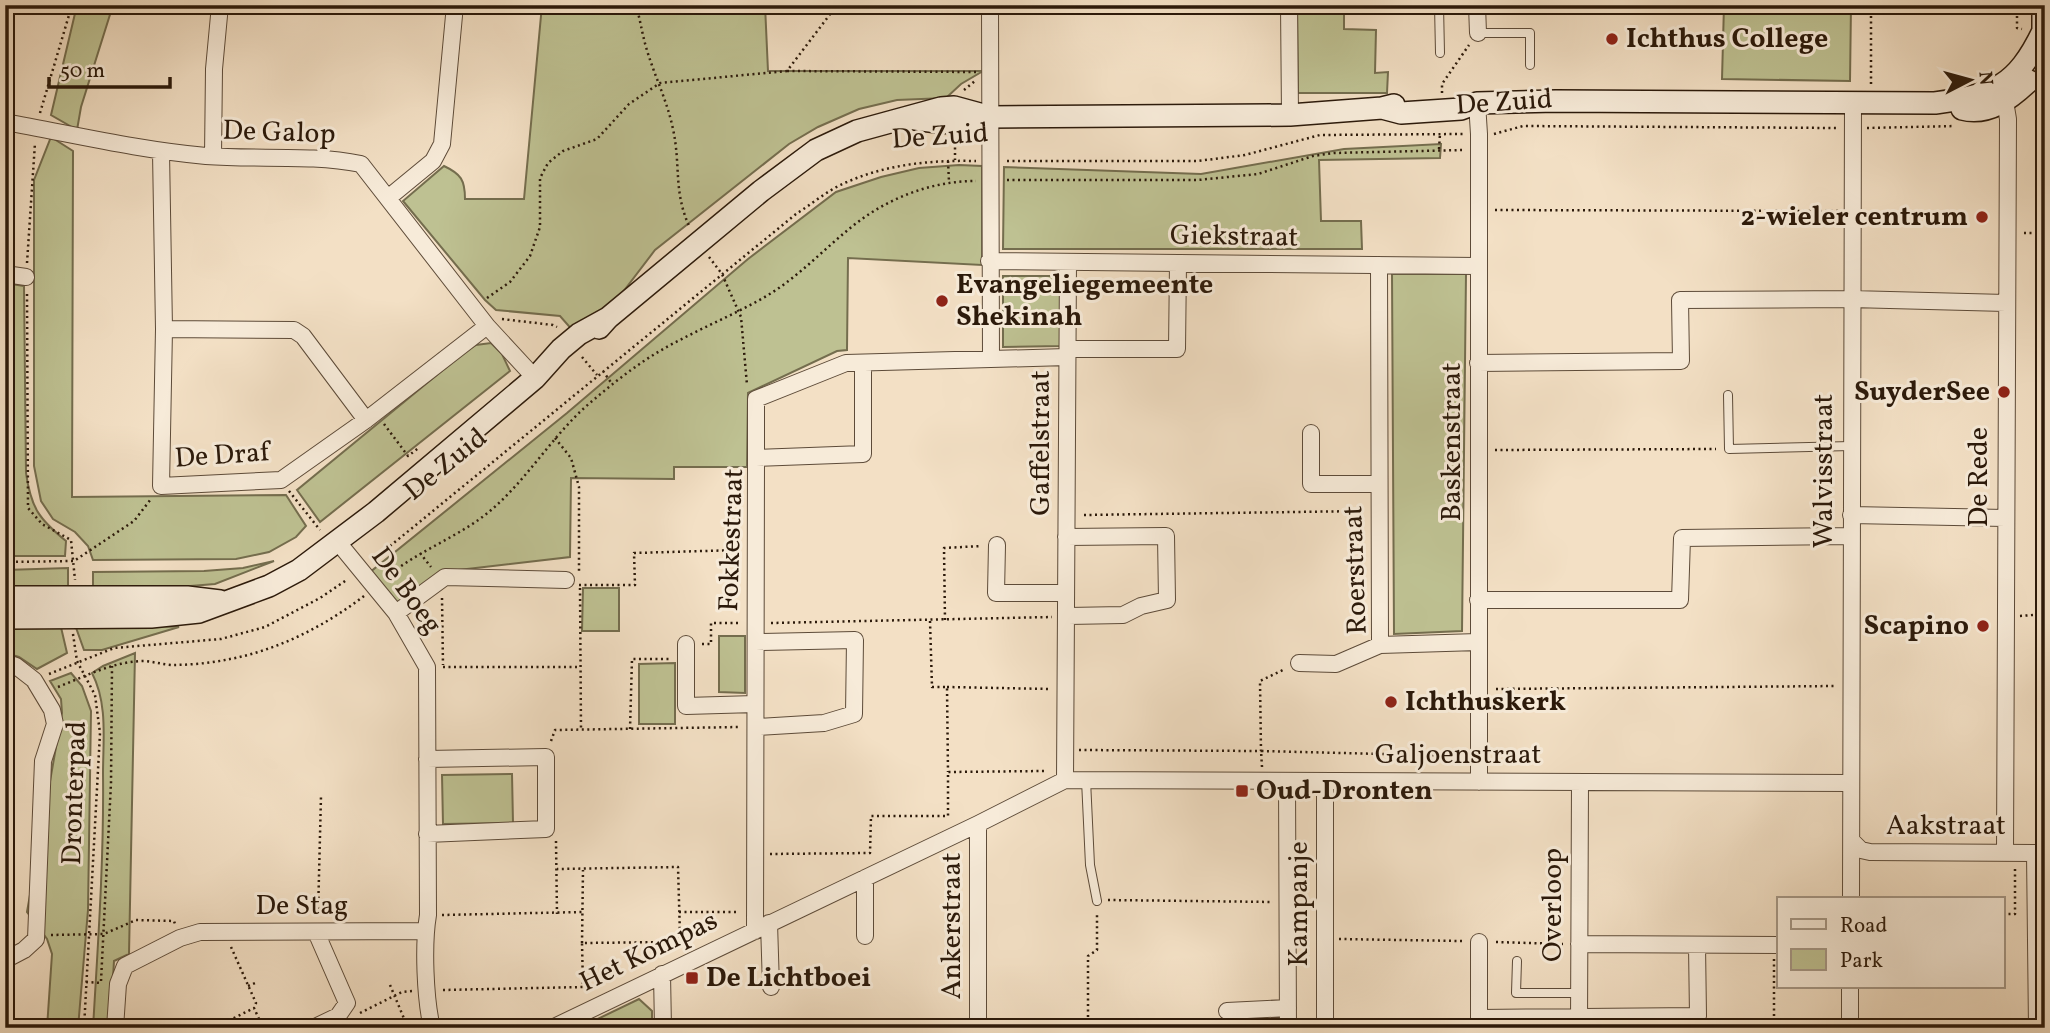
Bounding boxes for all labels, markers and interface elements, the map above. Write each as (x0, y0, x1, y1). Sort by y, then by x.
place label: Ichthus College (1626, 20, 1828, 59)
marker: Ichthus College (1604, 31, 1620, 47)
scale bar (49, 46, 170, 90)
north arrow (1934, 46, 2004, 116)
text: 50 m (60, 57, 105, 86)
text: N (1971, 70, 1999, 87)
street label: De Zuid (1454, 80, 1554, 126)
street label: De Galop (222, 112, 336, 154)
street label: De Zuid (890, 114, 990, 160)
place label: 2-wieler centrum (1740, 198, 1968, 237)
marker: 2-wieler centrum (1974, 209, 1990, 225)
street label: Giekstraat (1170, 216, 1298, 258)
place label: Evangeliegemeente Shekinah (956, 266, 1213, 337)
marker: Evangeliegemeente Shekinah (934, 293, 950, 309)
street label: Baskenstraat (1433, 362, 1472, 522)
street label: Gaffelstraat (1022, 370, 1061, 516)
place label: SuyderSee (1854, 373, 1990, 412)
marker: SuyderSee (1996, 384, 2012, 400)
street label: Walvisstraat (1805, 394, 1844, 548)
street label: De Zuid (396, 419, 496, 511)
street label: De Rede (1960, 427, 1999, 527)
street label: De Draf (173, 433, 273, 479)
street label: Fokkestraat (710, 468, 754, 612)
street label: Roerstraat (1334, 505, 1378, 635)
street label: De Boeg (361, 539, 451, 643)
place label: Scapino (1864, 607, 1969, 646)
marker: Scapino (1975, 618, 1991, 634)
place label: Ichthuskerk (1405, 683, 1566, 722)
marker: Ichthuskerk (1383, 694, 1399, 710)
street label: Dronterpad (53, 720, 97, 866)
street label: Galjoenstraat (1375, 736, 1541, 775)
place label: Oud-Dronten (1256, 772, 1433, 811)
marker: Oud-Dronten (1234, 783, 1250, 799)
street label: Aakstraat (1886, 807, 2006, 846)
street label: Kampanje (1280, 841, 1319, 967)
street label: Overloop (1534, 848, 1573, 962)
street label: Ankerstraat (933, 852, 972, 1000)
street label: De Stag (256, 887, 348, 926)
legend (1777, 897, 2004, 988)
street label: Het Kompas (573, 902, 725, 1002)
text: Road (1840, 912, 1887, 941)
text: Park (1840, 947, 1883, 976)
place label: De Lichtboei (706, 959, 871, 998)
marker: De Lichtboei (684, 970, 700, 986)

